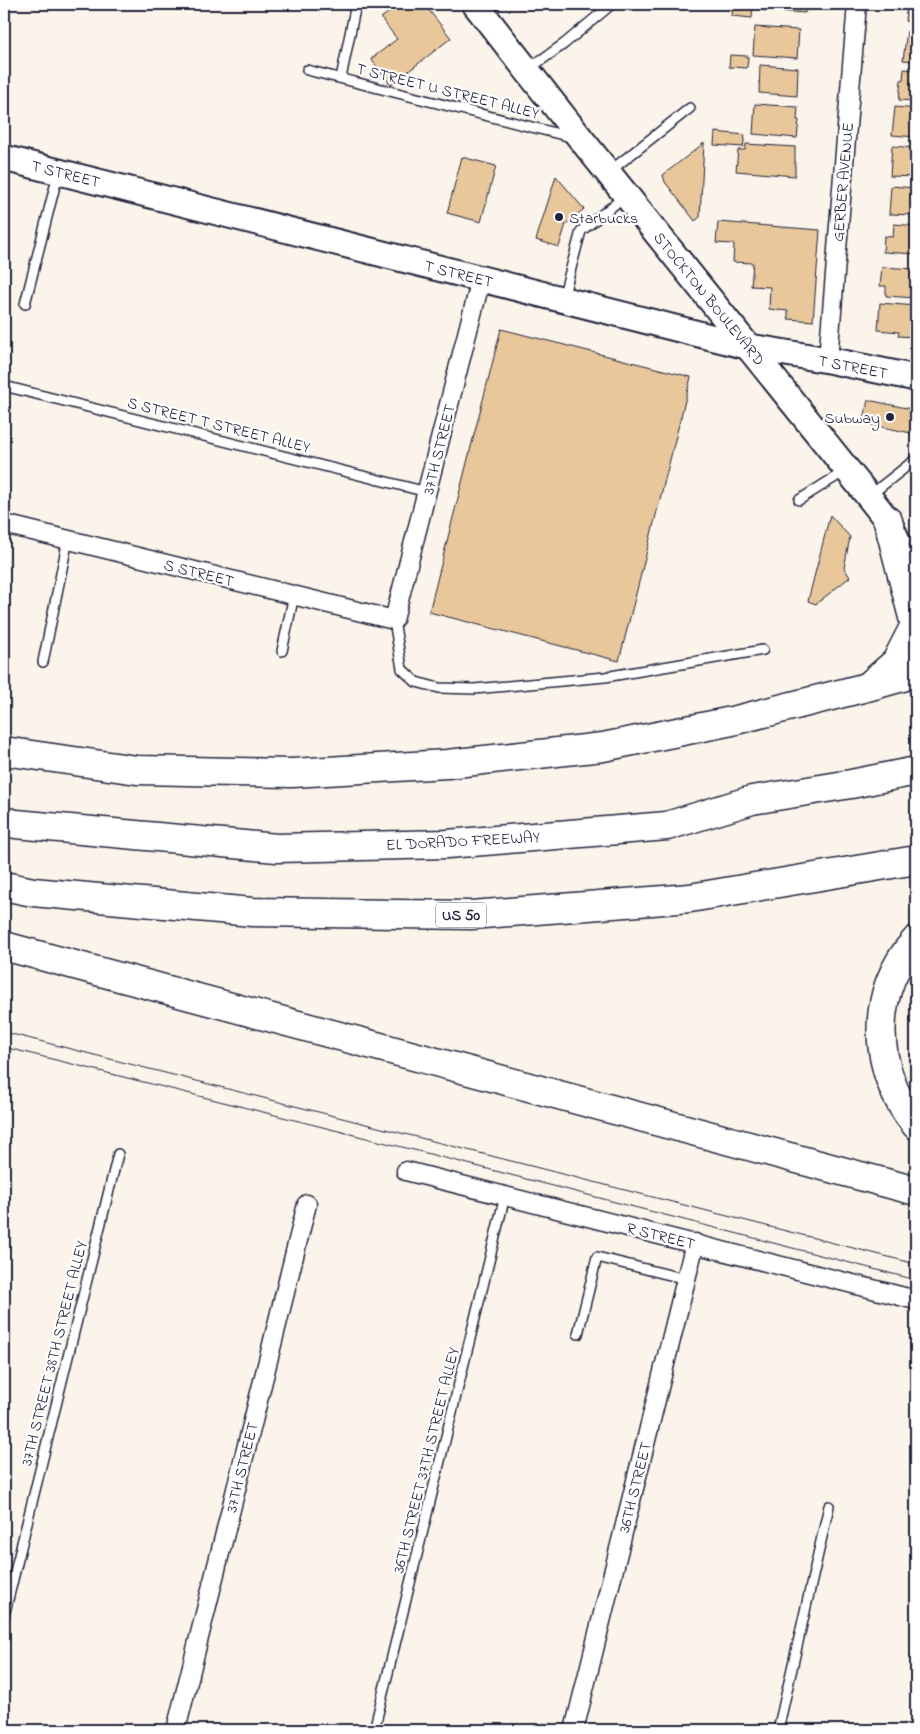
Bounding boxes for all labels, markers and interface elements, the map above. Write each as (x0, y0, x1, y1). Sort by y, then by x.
street label: T STREET U STREET ALLEY (354, 58, 542, 126)
street label: GERBER AVENUE (827, 122, 861, 243)
street label: T STREET (29, 155, 102, 195)
place label: Starbucks (569, 207, 638, 231)
marker: Starbucks (553, 211, 565, 223)
street label: STOCKTON BOULEVARD (647, 227, 770, 371)
street label: T STREET (422, 255, 495, 295)
street label: T STREET (816, 350, 889, 386)
street label: S STREET T STREET ALLEY (124, 392, 313, 460)
street label: 37TH STREET (417, 402, 463, 497)
place label: Subway (824, 407, 880, 431)
marker: Subway (884, 411, 896, 423)
street label: S STREET (161, 554, 236, 594)
street label: EL DORADO FREEWAY (386, 826, 541, 858)
road number: US 50 (436, 902, 486, 928)
street label: R STREET (624, 1217, 697, 1257)
street label: 37TH STREET 38TH STREET ALLEY (15, 1238, 95, 1469)
street label: 36TH STREET 37TH STREET ALLEY (387, 1344, 467, 1576)
street label: 37TH STREET (220, 1420, 266, 1515)
street label: 36TH STREET (613, 1439, 659, 1535)

